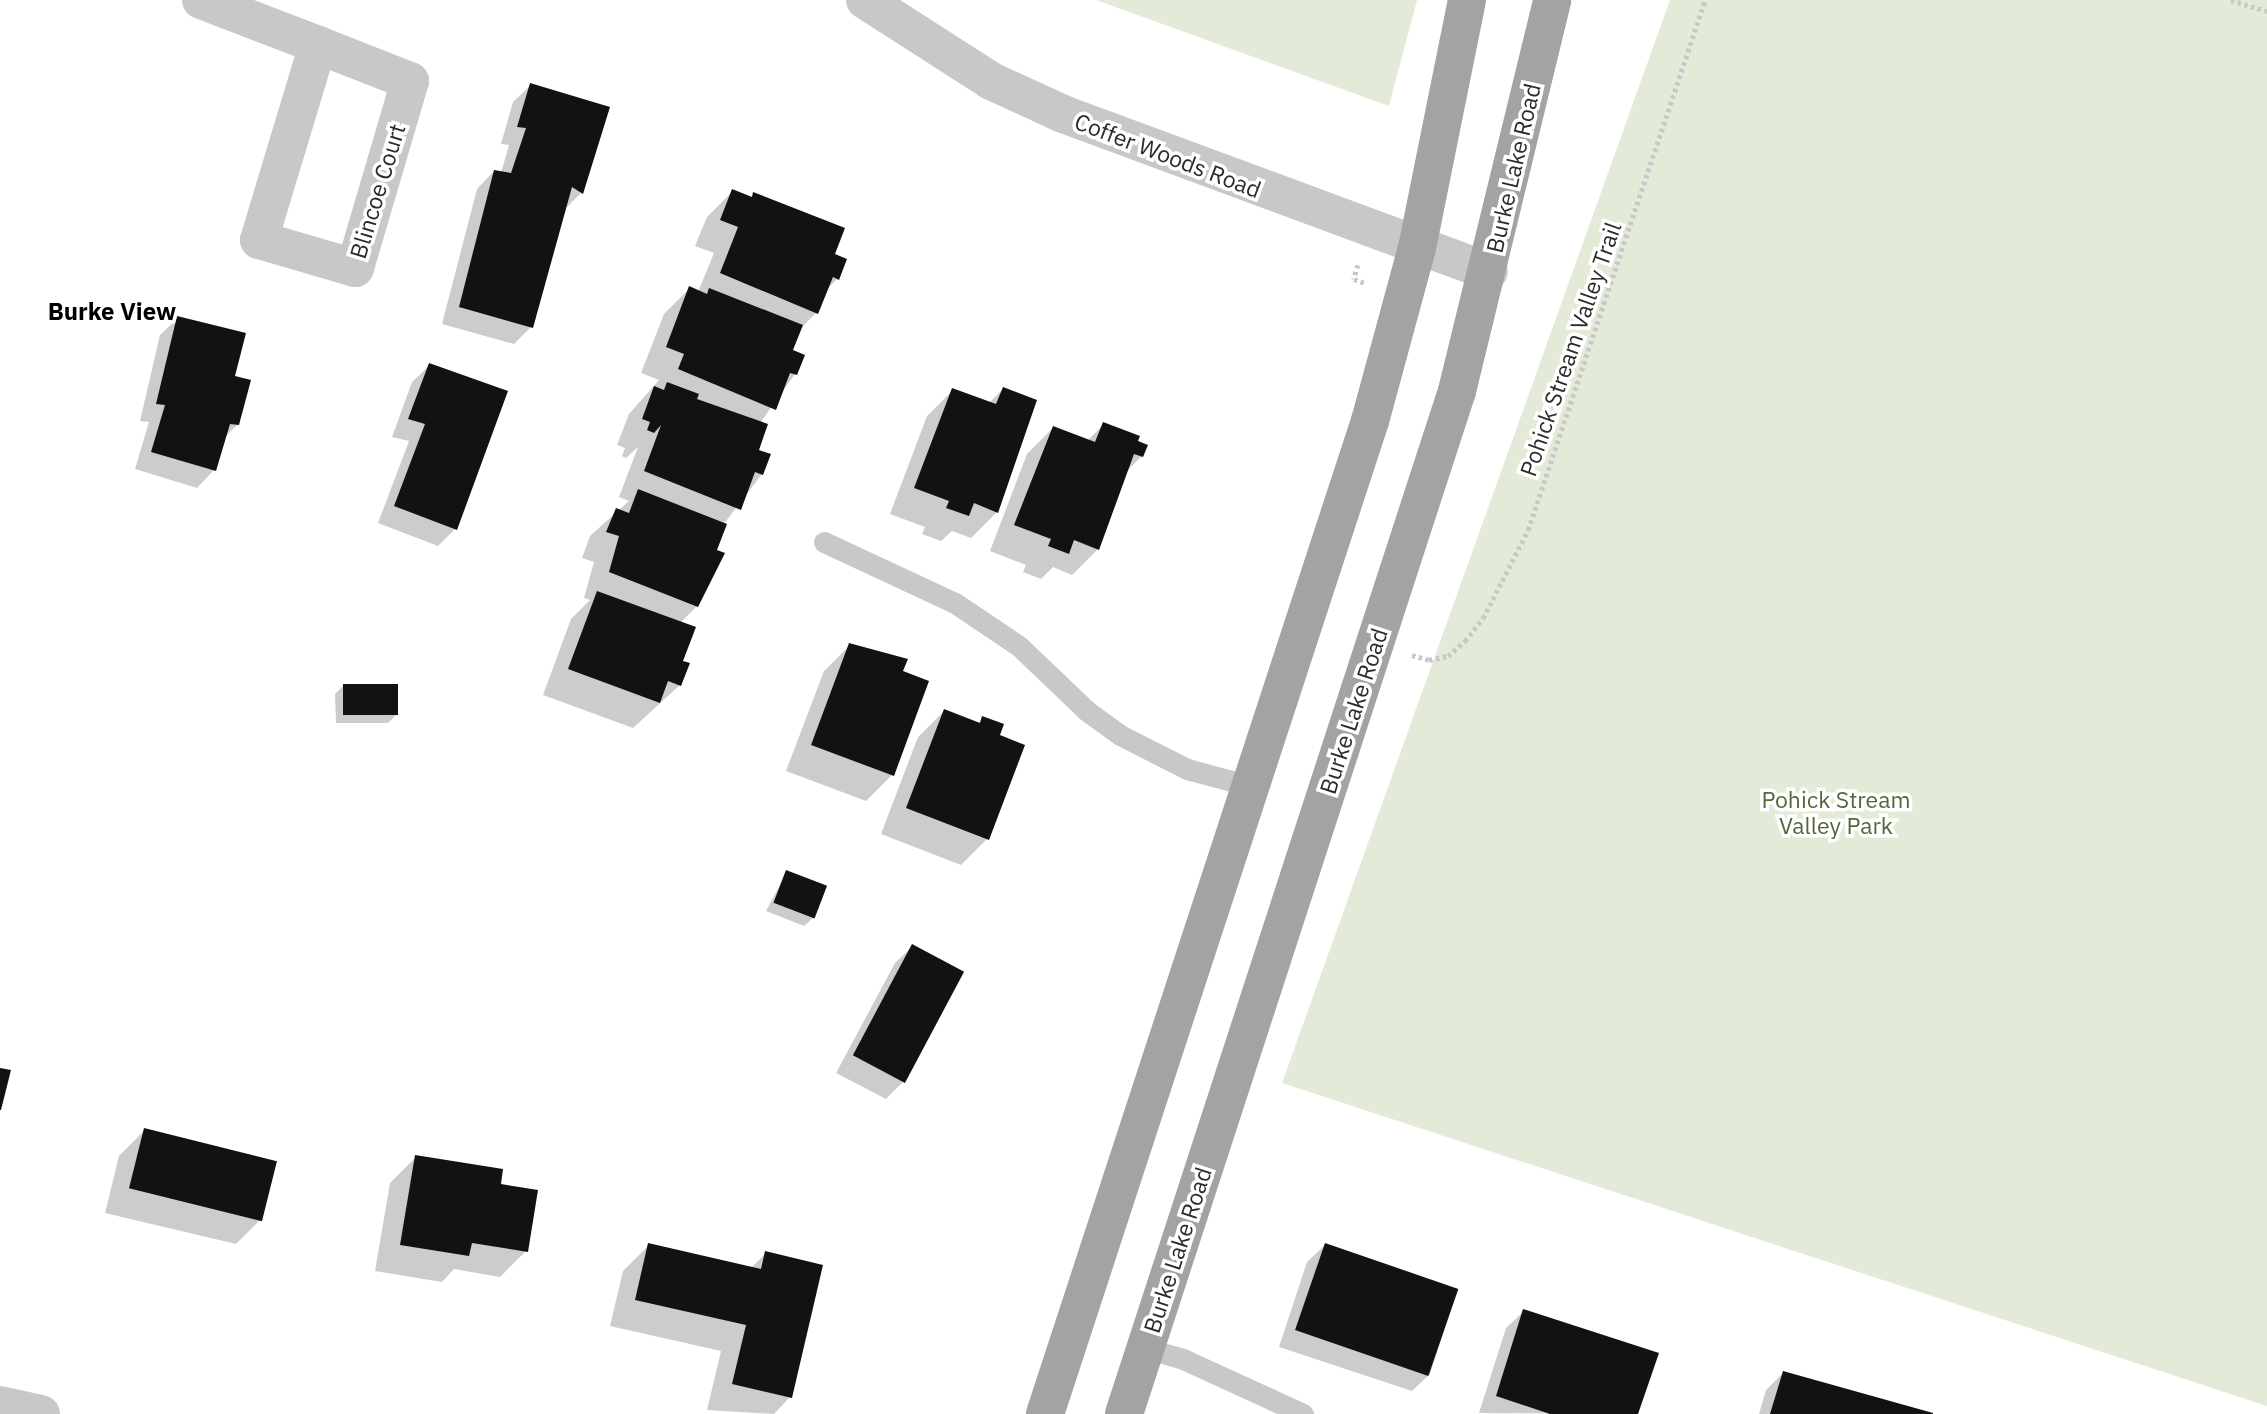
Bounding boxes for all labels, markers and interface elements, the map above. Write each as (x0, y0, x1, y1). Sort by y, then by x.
street label: Burke Lake Road (1480, 81, 1546, 255)
street label: Coffer Woods Road (1071, 107, 1265, 203)
street label: Blincoe Court (343, 120, 411, 262)
street label: Pohick Stream Valley Trail (1514, 218, 1626, 480)
district label: Burke View (48, 298, 176, 326)
street label: Burke Lake Road (1313, 625, 1393, 797)
park label: Pohick Stream Valley Park (1761, 785, 1911, 839)
street label: Burke Lake Road (1137, 1164, 1217, 1336)

